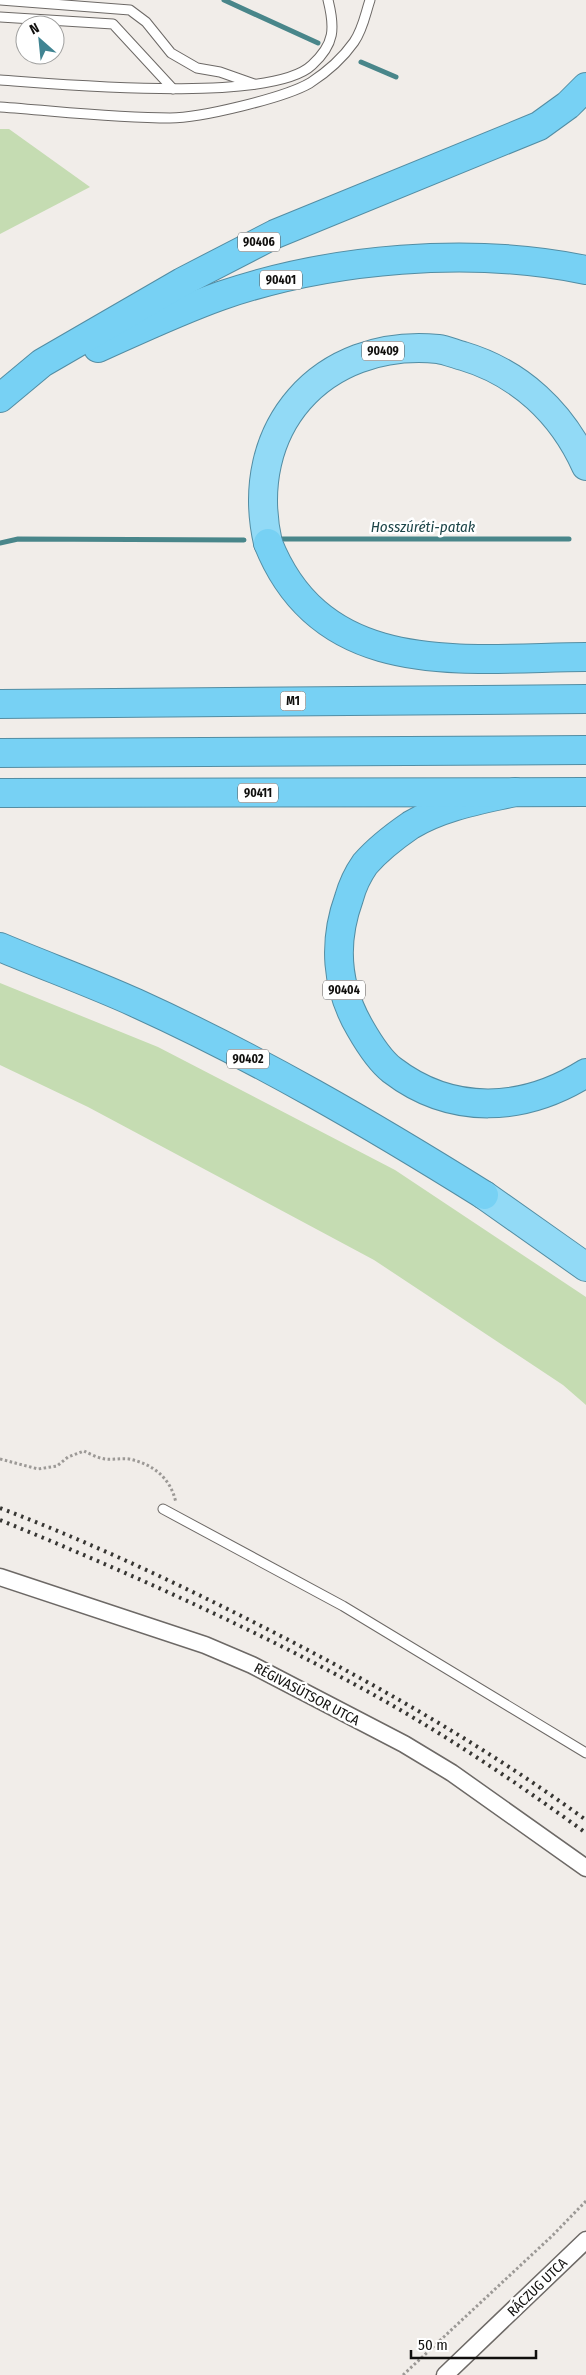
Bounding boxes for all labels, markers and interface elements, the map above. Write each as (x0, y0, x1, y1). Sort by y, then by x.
north arrow (15, 15, 65, 65)
text: N (27, 19, 42, 38)
road number: 90406 (238, 232, 280, 252)
road number: 90401 (260, 270, 302, 290)
road number: 90409 (362, 342, 404, 361)
water label: Hosszúréti-patak (371, 518, 476, 536)
road number: M1 (280, 691, 306, 710)
road number: 90411 (238, 784, 278, 802)
road number: 90404 (323, 980, 365, 1000)
road number: 90402 (227, 1050, 269, 1068)
street label: RÉGIVASÚTSOR UTCA (251, 1659, 363, 1730)
street label: RÁCZUG UTCA (503, 2253, 571, 2320)
scale bar (411, 2328, 536, 2360)
text: 50 m (418, 2336, 448, 2354)

